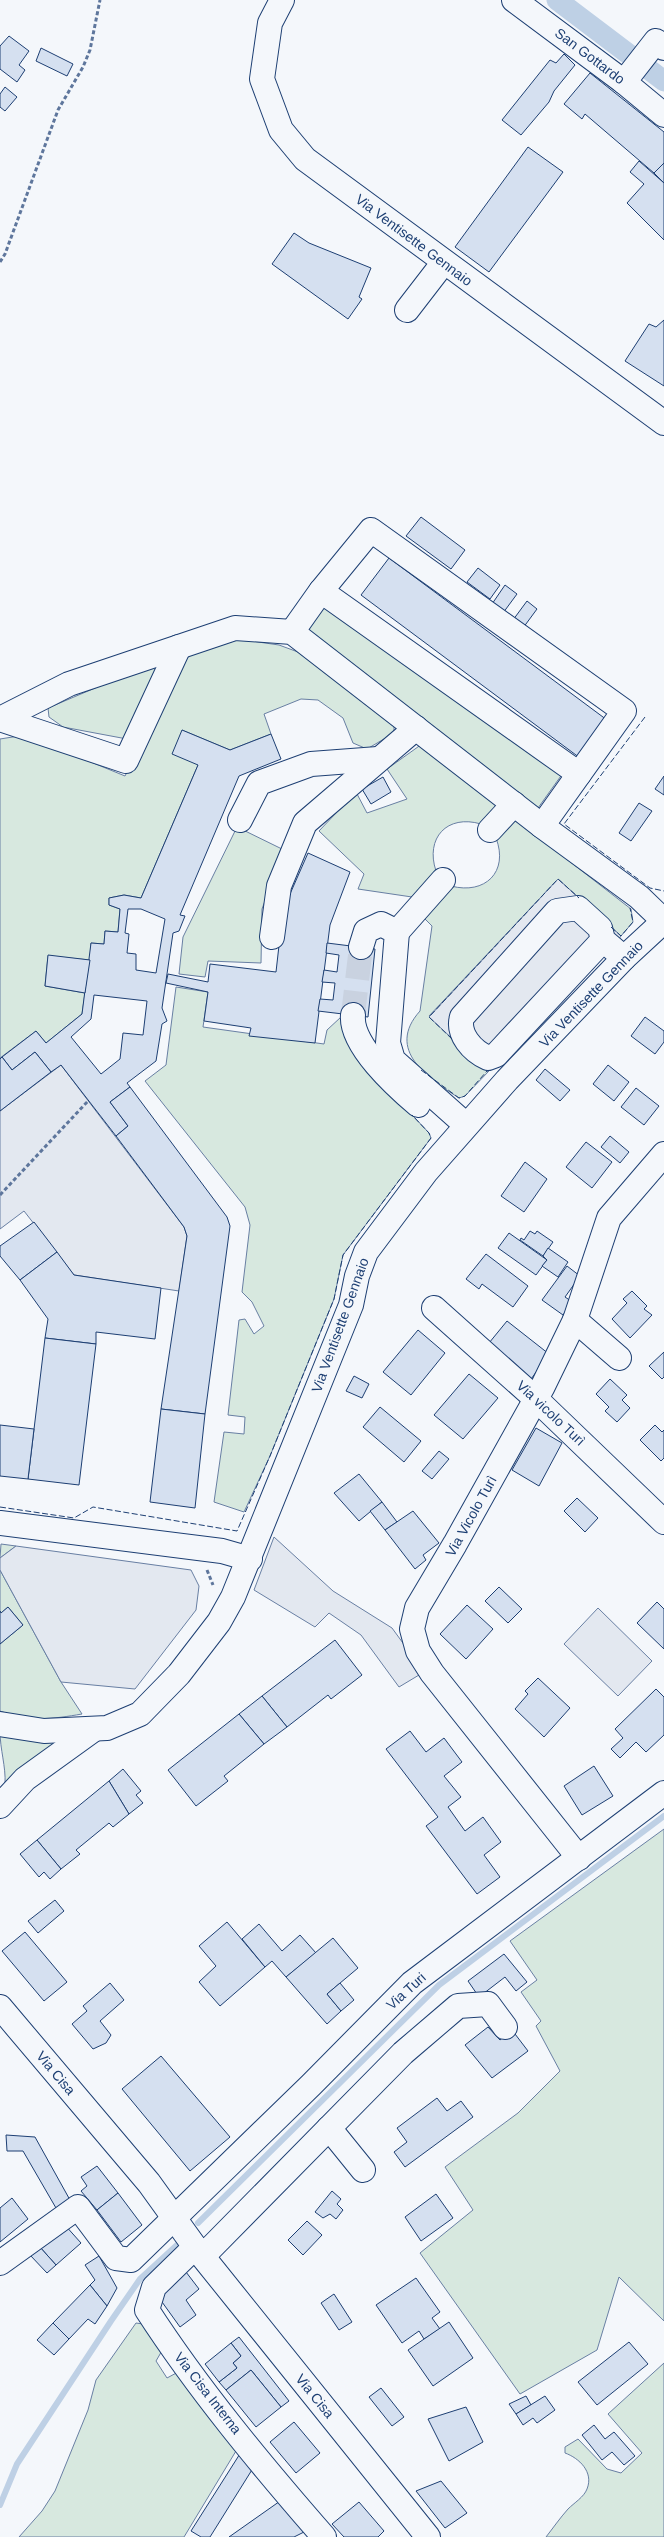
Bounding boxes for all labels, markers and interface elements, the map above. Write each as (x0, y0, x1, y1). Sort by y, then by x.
street label: San Gottardo (552, 25, 628, 88)
street label: Via Ventisette Gennaio (352, 191, 476, 289)
street label: Via Ventisette Gennaio (536, 937, 646, 1051)
street label: Via Ventisette Gennaio (308, 1255, 372, 1395)
street label: Via vicolo Turì (513, 1377, 589, 1449)
street label: Via Vicolo Turì (442, 1473, 500, 1559)
street label: Via Turi (383, 1969, 429, 2013)
street label: Via Cisa (33, 2048, 79, 2098)
street label: Via Cisa Interna (171, 2349, 245, 2437)
street label: Via Cisa (292, 2371, 338, 2421)

